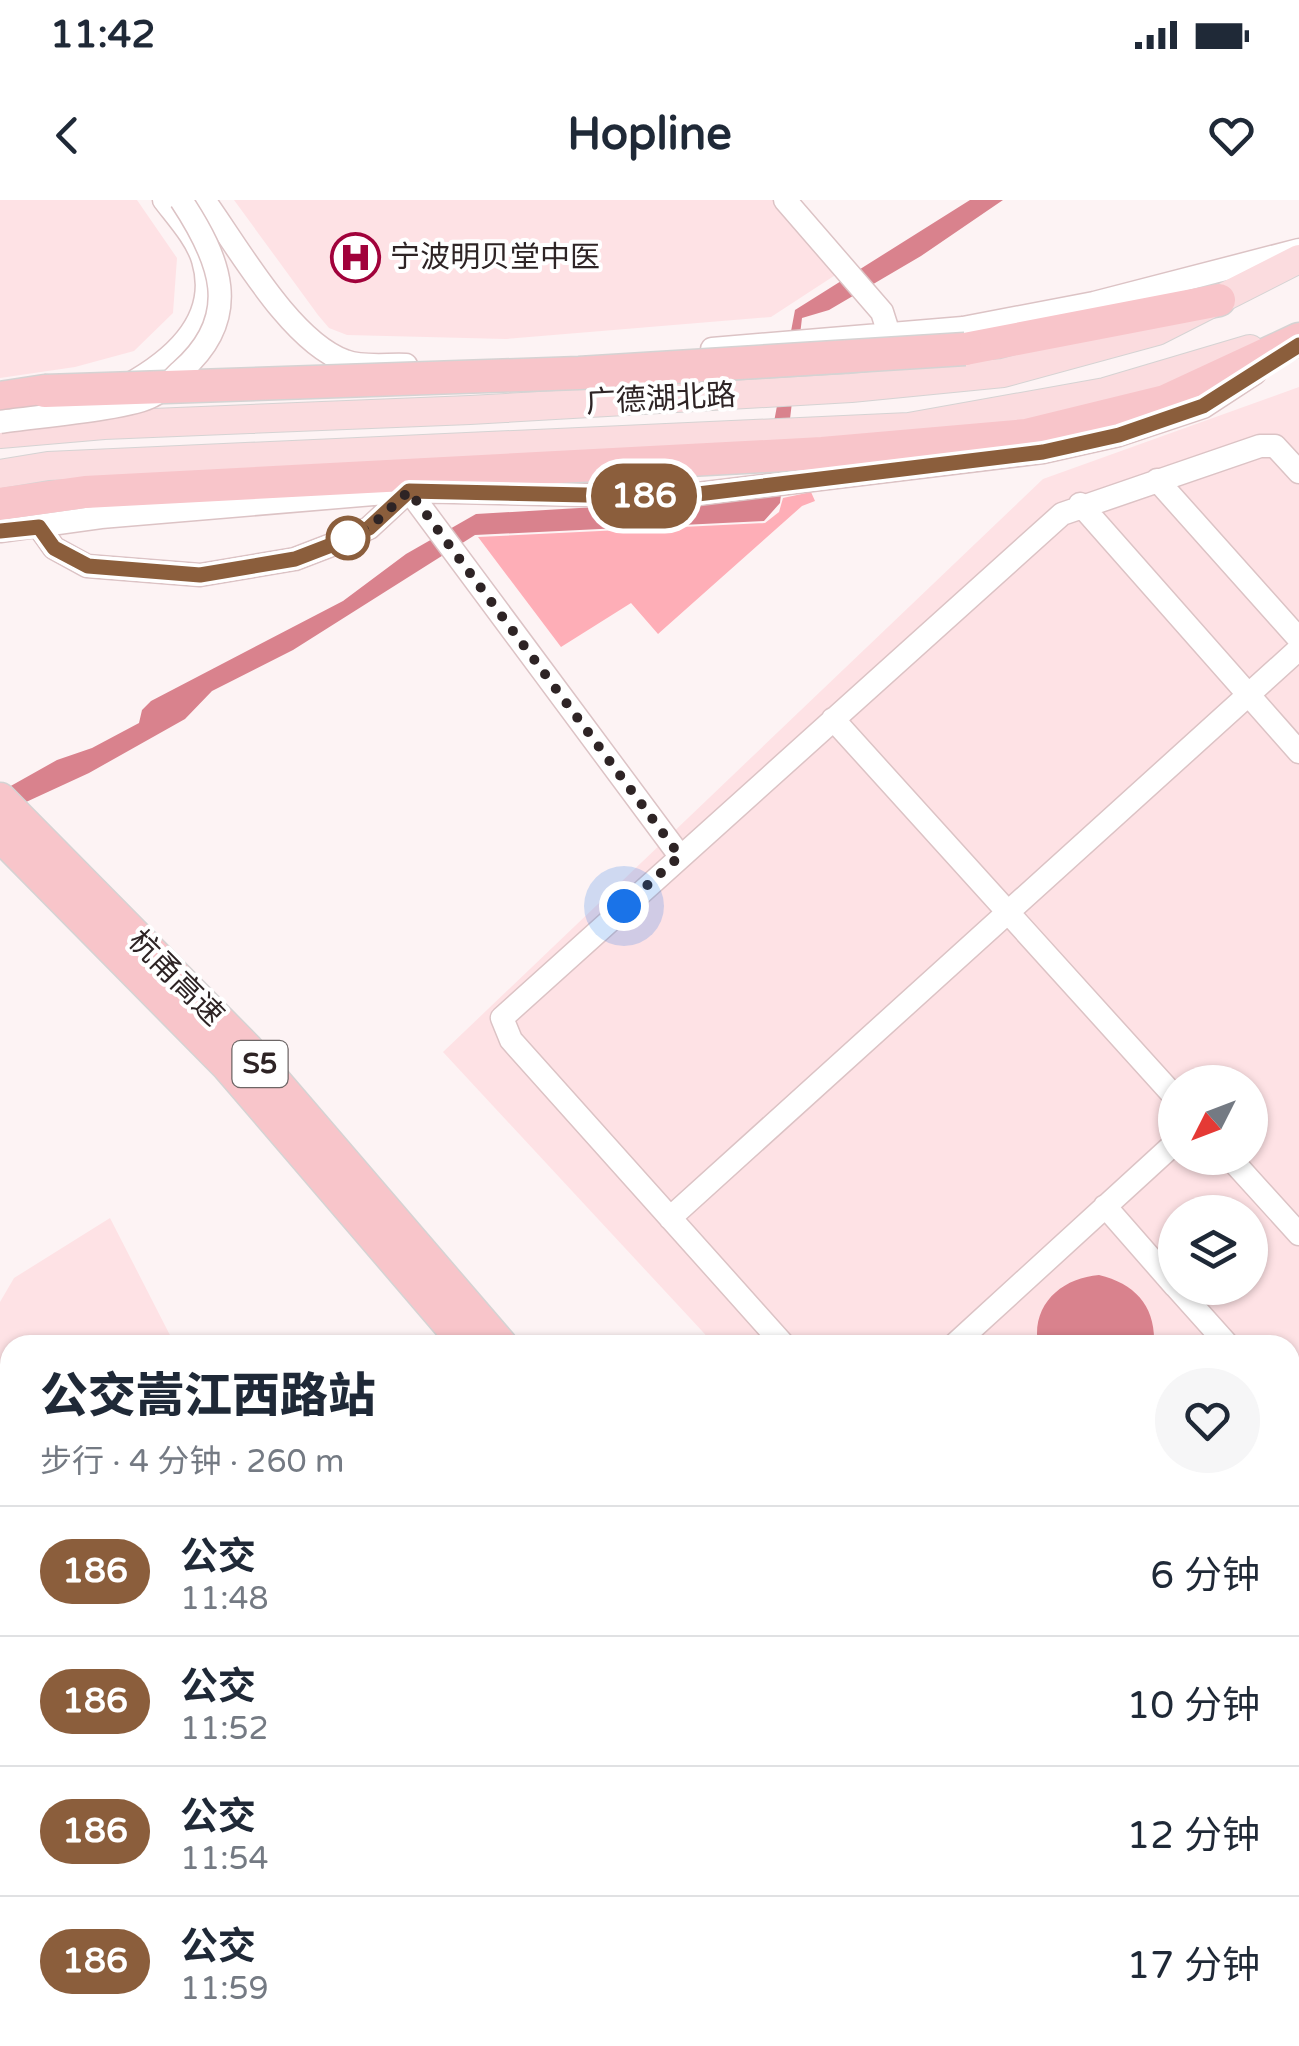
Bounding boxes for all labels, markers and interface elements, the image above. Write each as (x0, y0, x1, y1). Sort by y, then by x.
text: 11:42 (50, 12, 155, 58)
icon: back (40, 108, 95, 163)
text: Hopline (567, 108, 732, 162)
icon: heart (1204, 108, 1259, 163)
hospital icon: 宁波明贝堂中医 (329, 231, 381, 283)
place label: 宁波明贝堂中医 (390, 239, 600, 276)
street label: 广德湖北路 (585, 377, 737, 421)
line badge: 186 (586, 464, 702, 528)
text: 186 (611, 475, 677, 517)
unlabelled marker (327, 517, 369, 559)
your location (599, 881, 649, 931)
street label: 杭甬高速 (120, 922, 232, 1034)
road number: S5 (232, 1041, 288, 1087)
north arrow (1158, 1065, 1268, 1175)
map controls (1158, 1065, 1268, 1305)
button: layers (1158, 1195, 1268, 1305)
text: 公交嵩江西路站 (40, 1368, 376, 1426)
button: heart (1155, 1368, 1260, 1473)
text: 步行 · 4 分钟 · 260 m (40, 1443, 344, 1481)
text: 公交 (180, 1534, 256, 1580)
text: 186 (62, 1550, 128, 1592)
text: 6 分钟 (1150, 1553, 1260, 1599)
text: 11:48 (180, 1580, 269, 1618)
text: 公交 (180, 1664, 256, 1710)
text: 186 (62, 1680, 128, 1722)
text: 10 分钟 (1126, 1683, 1260, 1729)
text: 11:52 (180, 1710, 269, 1748)
text: 公交 (180, 1794, 256, 1840)
text: 186 (62, 1810, 128, 1852)
text: 12 分钟 (1126, 1813, 1260, 1859)
text: 11:54 (180, 1840, 269, 1878)
text: 公交 (180, 1924, 256, 1970)
text: 186 (62, 1940, 128, 1982)
text: 17 分钟 (1126, 1943, 1260, 1989)
text: 11:59 (180, 1970, 269, 2008)

